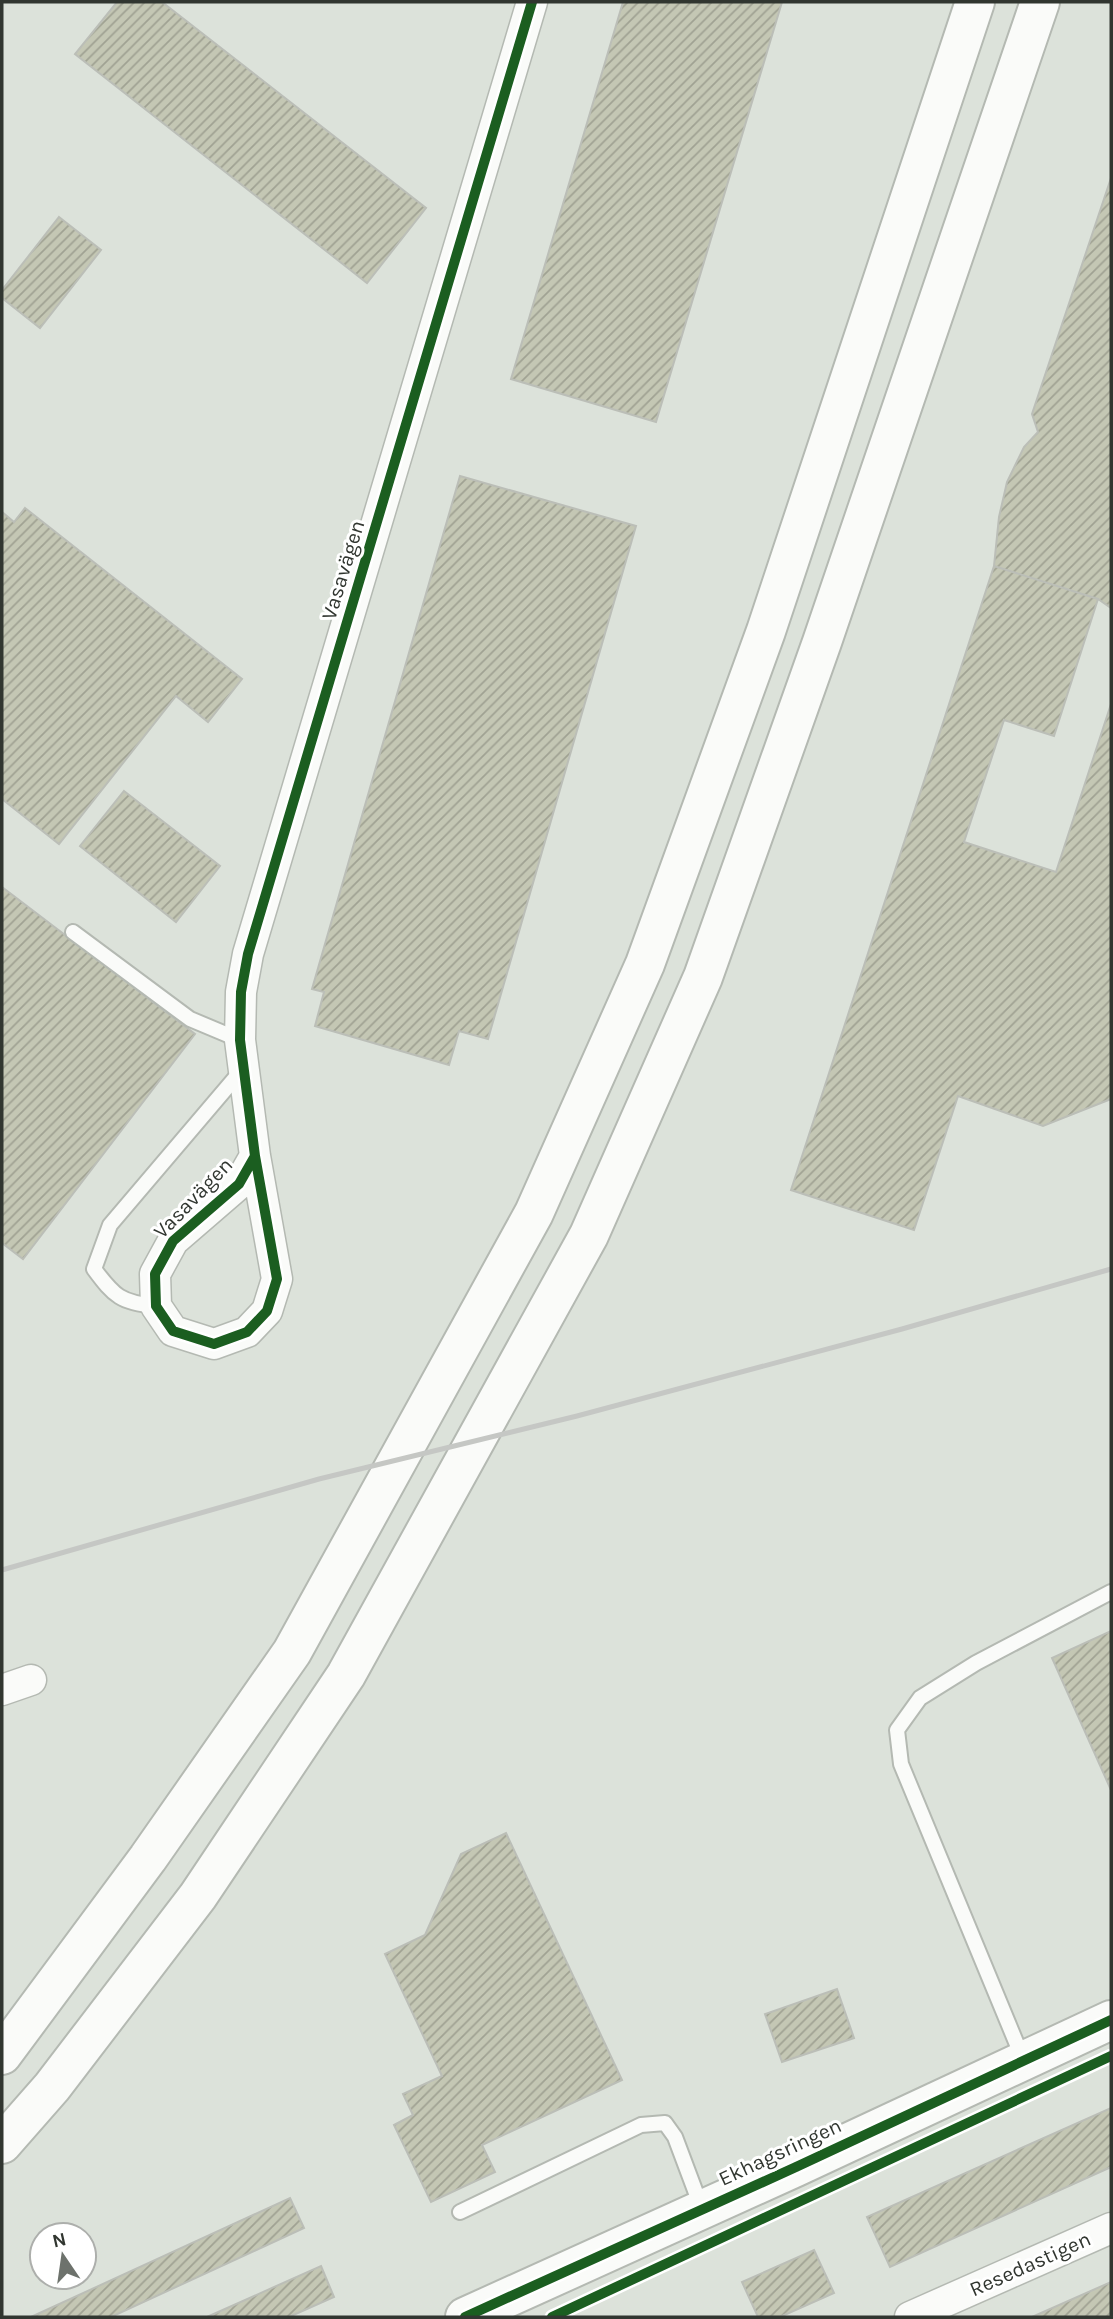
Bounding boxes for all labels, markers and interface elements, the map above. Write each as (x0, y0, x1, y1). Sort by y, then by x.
street label: Vasavägen (317, 517, 369, 623)
street label: Vasavägen (149, 1153, 237, 1243)
street label: Ekhagsringen (715, 2113, 845, 2191)
north arrow (28, 2221, 98, 2291)
street label: Resedastigen (966, 2227, 1094, 2301)
text: N (50, 2228, 69, 2253)

